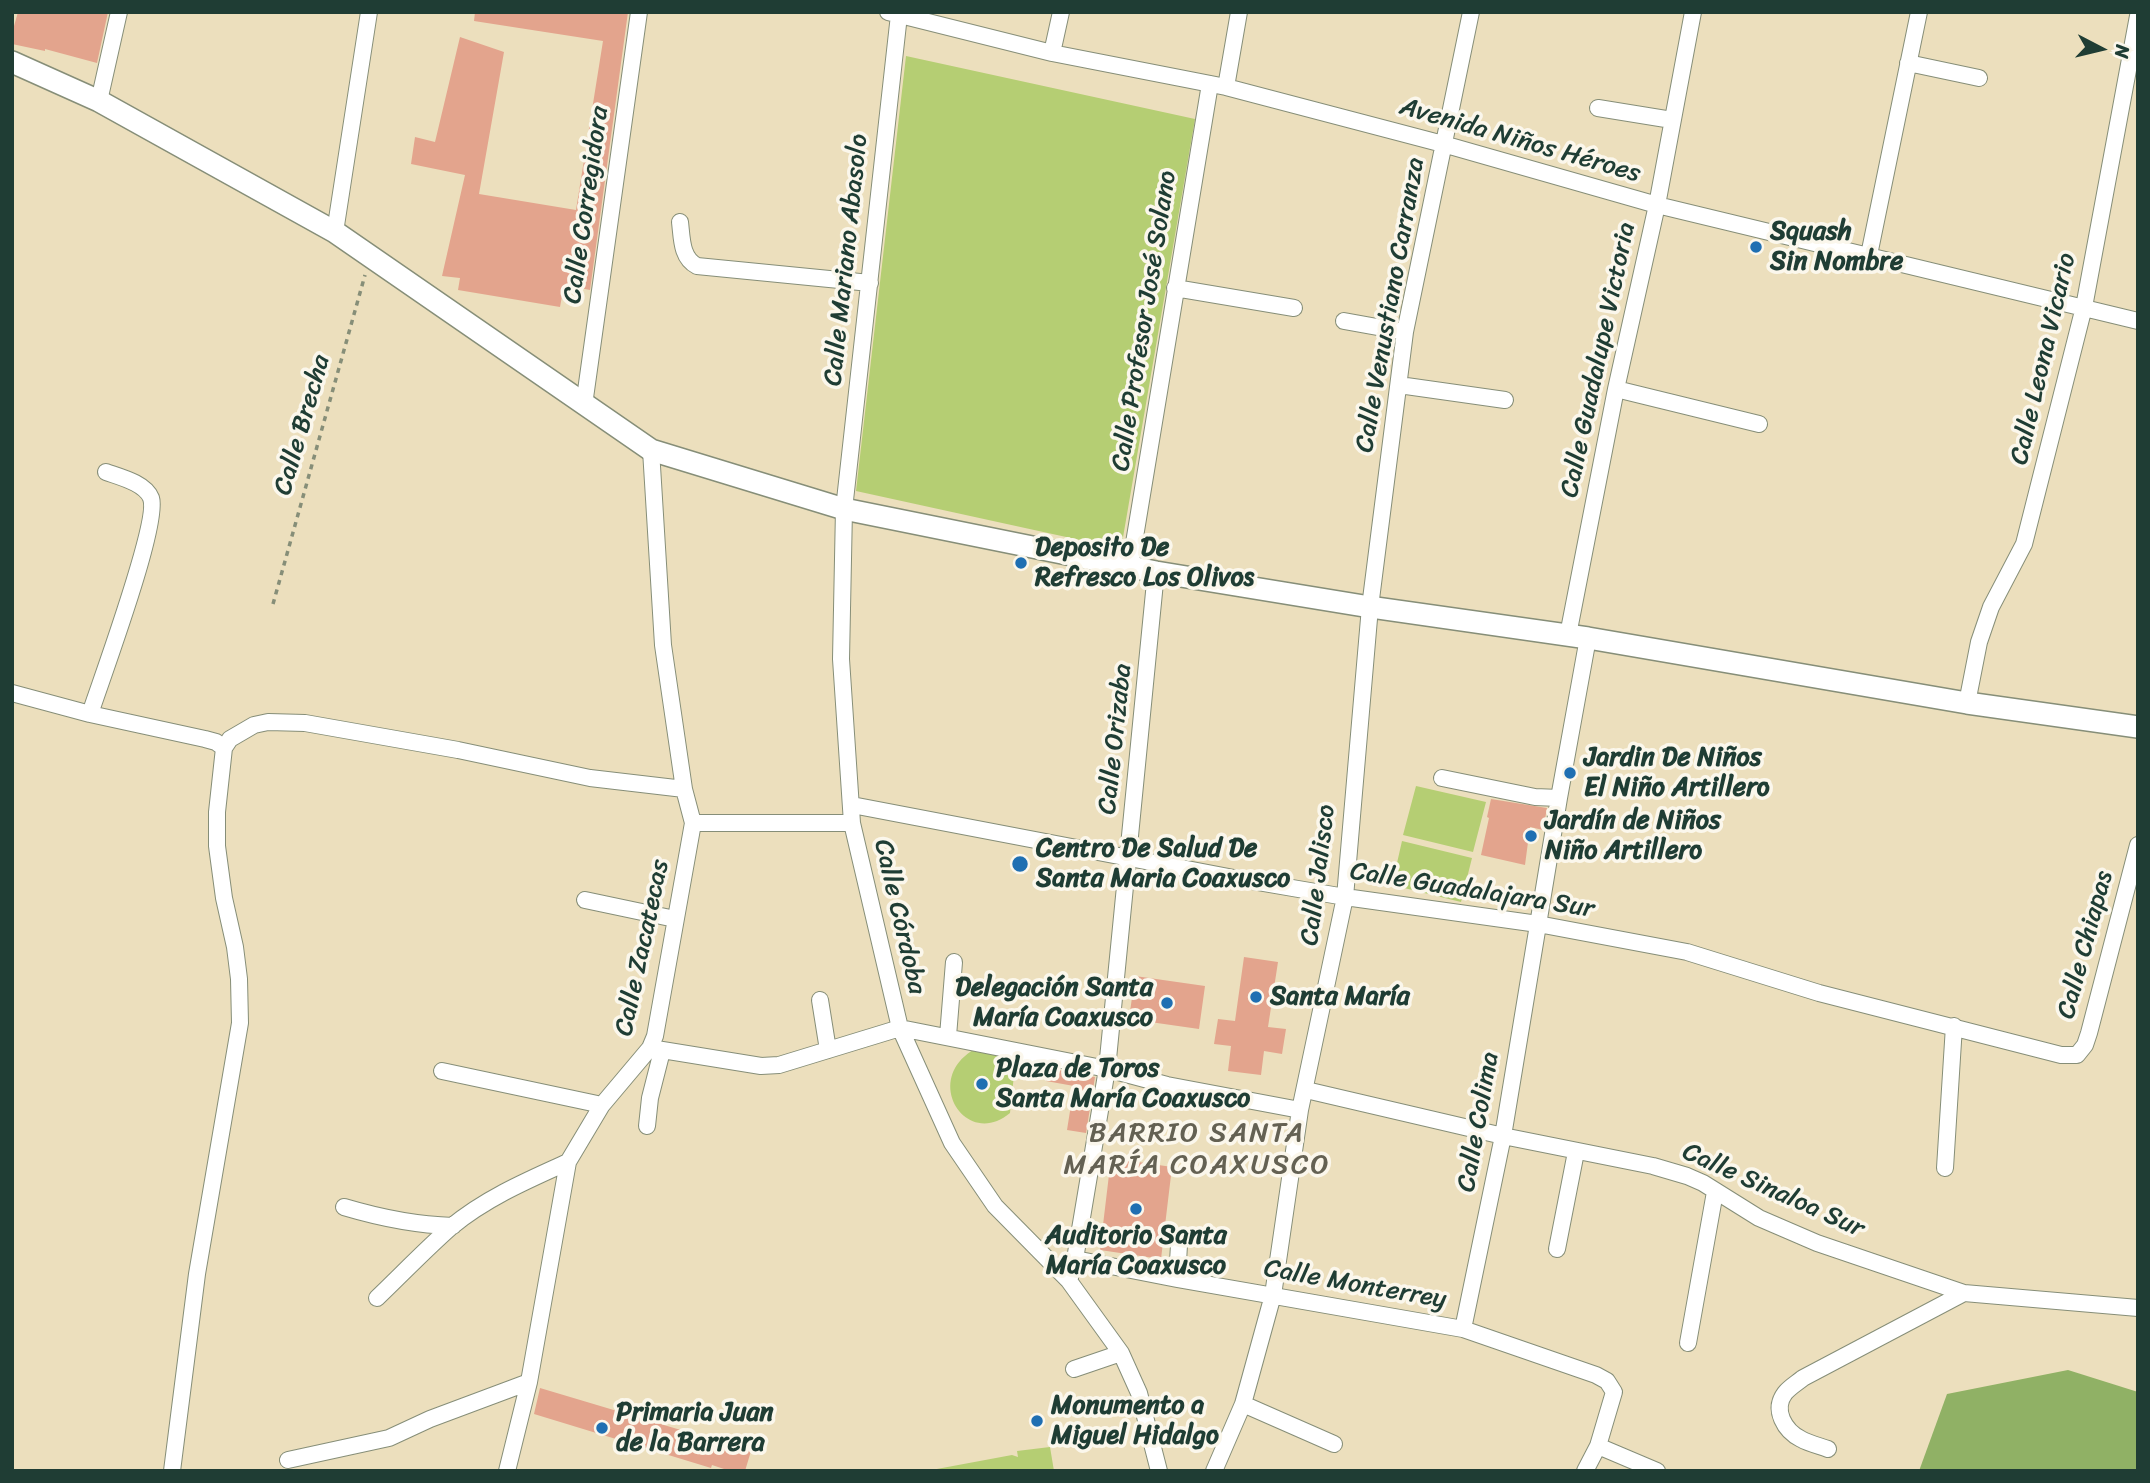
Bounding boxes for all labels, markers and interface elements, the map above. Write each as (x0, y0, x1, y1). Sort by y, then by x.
north arrow (2066, 14, 2136, 84)
text: N (2105, 43, 2140, 60)
street label: Avenida Niños Héroes (1396, 92, 1644, 190)
street label: Calle Corregidora (558, 104, 616, 306)
street label: Calle Mariano Abasolo (818, 132, 876, 388)
street label: Calle Venustiano Carranza (1350, 155, 1432, 455)
street label: Calle Profesor José Solano (1106, 169, 1184, 473)
place label: Squash Sin Nombre (1770, 216, 1903, 278)
street label: Calle Guadalupe Victoria (1555, 220, 1643, 500)
marker: Squash Sin Nombre (1748, 239, 1764, 255)
street label: Calle Leona Vicario (2004, 250, 2084, 468)
street label: Calle Brecha (268, 351, 338, 499)
place label: Deposito De Refresco Los Olivos (1035, 532, 1254, 594)
marker: Deposito De Refresco Los Olivos (1013, 555, 1029, 571)
street label: Calle Orizaba (1093, 662, 1139, 816)
place label: Jardin De Niños El Niño Artillero (1584, 742, 1770, 804)
marker: Jardin De Niños El Niño Artillero (1562, 765, 1578, 781)
street label: Calle Jalisco (1295, 803, 1343, 947)
place label: Jardín de Niños Niño Artillero (1545, 805, 1721, 866)
marker: Jardín de Niños Niño Artillero (1523, 828, 1539, 844)
place label: Centro De Salud De Santa Maria Coaxusco (1036, 833, 1290, 894)
street label: Calle Córdoba (866, 836, 932, 998)
marker: Centro De Salud De Santa Maria Coaxusco (1010, 854, 1030, 874)
street label: Calle Guadalajara Sur (1348, 856, 1596, 926)
street label: Calle Zacatecas (609, 857, 677, 1039)
street label: Calle Chiapas (2051, 868, 2121, 1022)
place label: Delegación Santa María Coaxusco (955, 972, 1153, 1034)
place label: Santa María (1270, 981, 1410, 1013)
marker: Santa María (1248, 989, 1264, 1005)
marker: Delegación Santa María Coaxusco (1159, 995, 1175, 1011)
street label: Calle Colima (1451, 1050, 1507, 1194)
place label: Plaza de Toros Santa María Coaxusco (996, 1053, 1250, 1114)
marker: Plaza de Toros Santa María Coaxusco (974, 1076, 990, 1092)
district label: BARRIO SANTA MARÍA COAXUSCO (1067, 1117, 1327, 1183)
street label: Calle Sinaloa Sur (1677, 1137, 1869, 1245)
marker: Auditorio Santa María Coaxusco (1128, 1201, 1144, 1217)
place label: Auditorio Santa María Coaxusco (1045, 1220, 1227, 1282)
street label: Calle Monterrey (1261, 1254, 1449, 1316)
place label: Monumento a Miguel Hidalgo (1051, 1390, 1219, 1452)
place label: Primaria Juan de la Barrera (616, 1397, 773, 1458)
marker: Monumento a Miguel Hidalgo (1029, 1413, 1045, 1429)
marker: Primaria Juan de la Barrera (594, 1420, 610, 1436)

